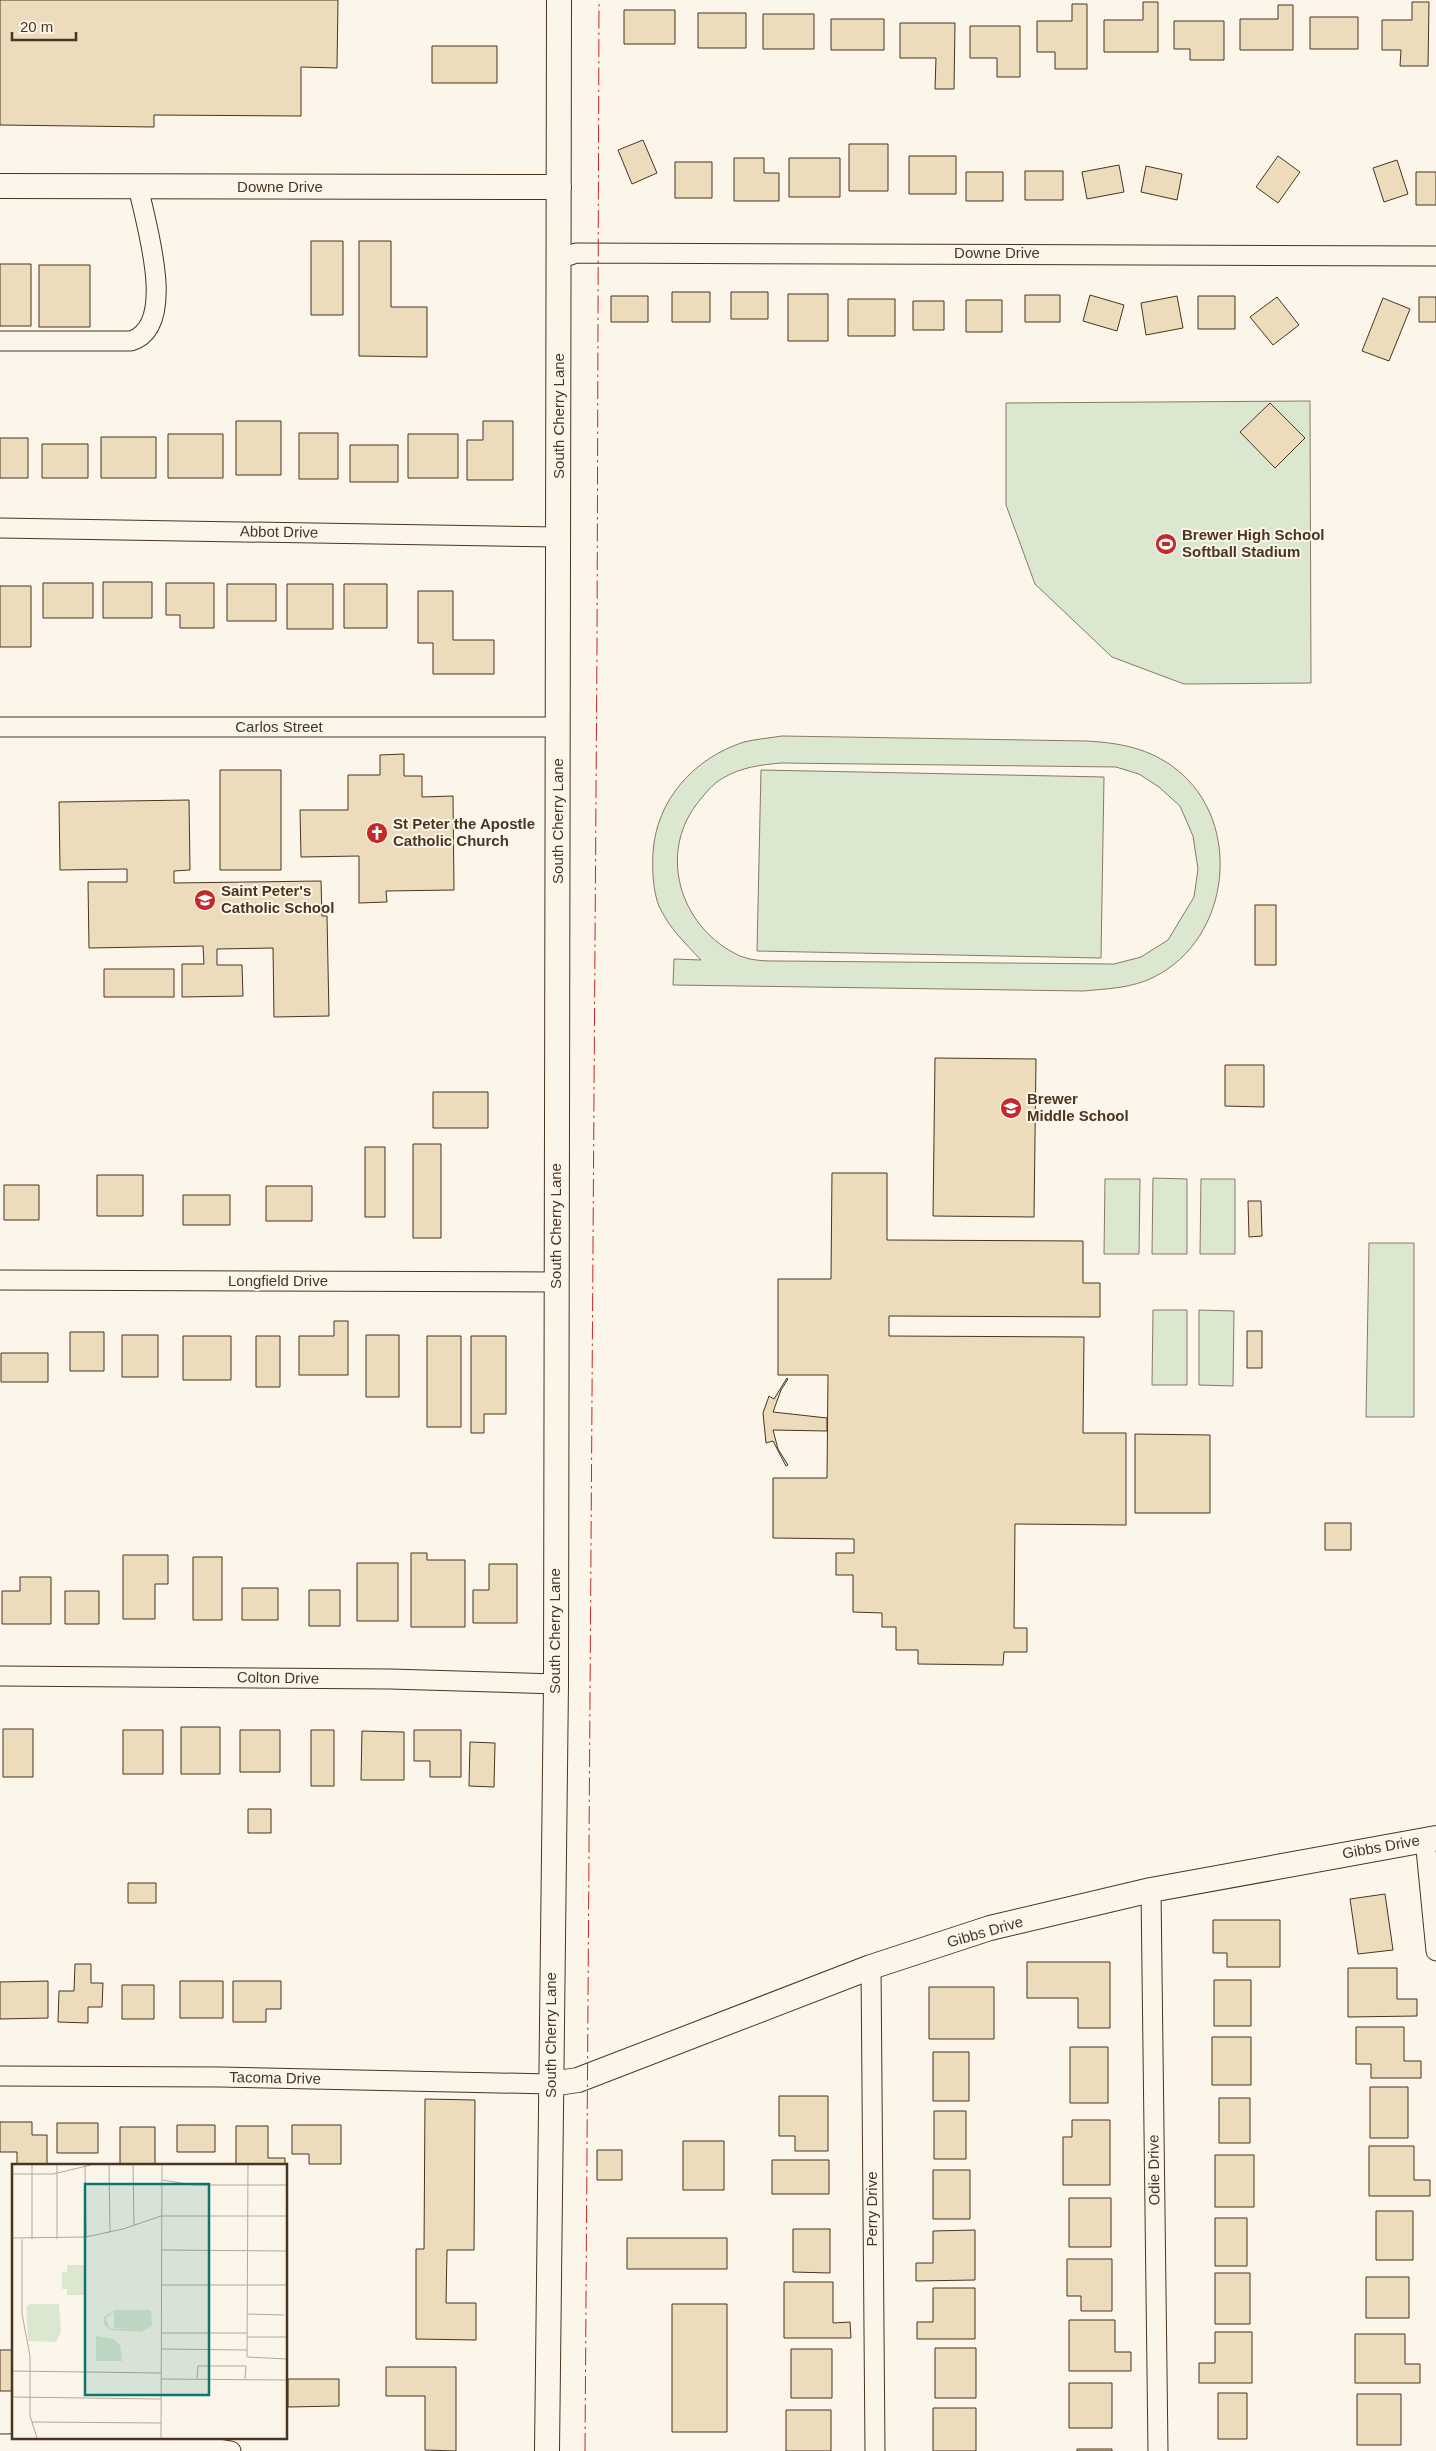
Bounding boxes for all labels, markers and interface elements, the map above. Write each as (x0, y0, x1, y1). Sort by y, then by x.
scale bar (12, 10, 76, 42)
text: 20 m (20, 18, 53, 35)
street label: Downe Drive (237, 178, 323, 195)
street label: Downe Drive (954, 244, 1040, 261)
street label: South Cherry Lane (550, 353, 567, 479)
street label: Abbot Drive (240, 522, 318, 541)
place label: Brewer High School Softball Stadium (1182, 526, 1325, 560)
sports icon: Brewer High School Softball Stadium (1154, 532, 1178, 556)
street label: Carlos Street (235, 718, 324, 735)
street label: South Cherry Lane (549, 758, 566, 884)
place label: St Peter the Apostle Catholic Church (393, 815, 535, 849)
church icon: St Peter the Apostle Catholic Church (365, 821, 389, 845)
place label: Saint Peter's Catholic School (221, 882, 334, 916)
school or university icon: Saint Peter's Catholic School (193, 888, 217, 912)
place label: Brewer Middle School (1027, 1090, 1129, 1124)
school or university icon: Brewer Middle School (999, 1096, 1023, 1120)
street label: South Cherry Lane (547, 1163, 564, 1289)
street label: Longfield Drive (228, 1272, 328, 1289)
street label: South Cherry Lane (546, 1568, 563, 1694)
street label: Colton Drive (237, 1668, 319, 1687)
street label: Gibbs Drive (1341, 1831, 1421, 1862)
street label: Gibbs Drive (945, 1913, 1025, 1950)
street label: South Cherry Lane (542, 1972, 559, 2098)
street label: Tacoma Drive (229, 2068, 321, 2087)
street label: Odie Drive (1144, 2134, 1163, 2206)
inset map (12, 2164, 288, 2438)
street label: Perry Drive (863, 2171, 880, 2247)

